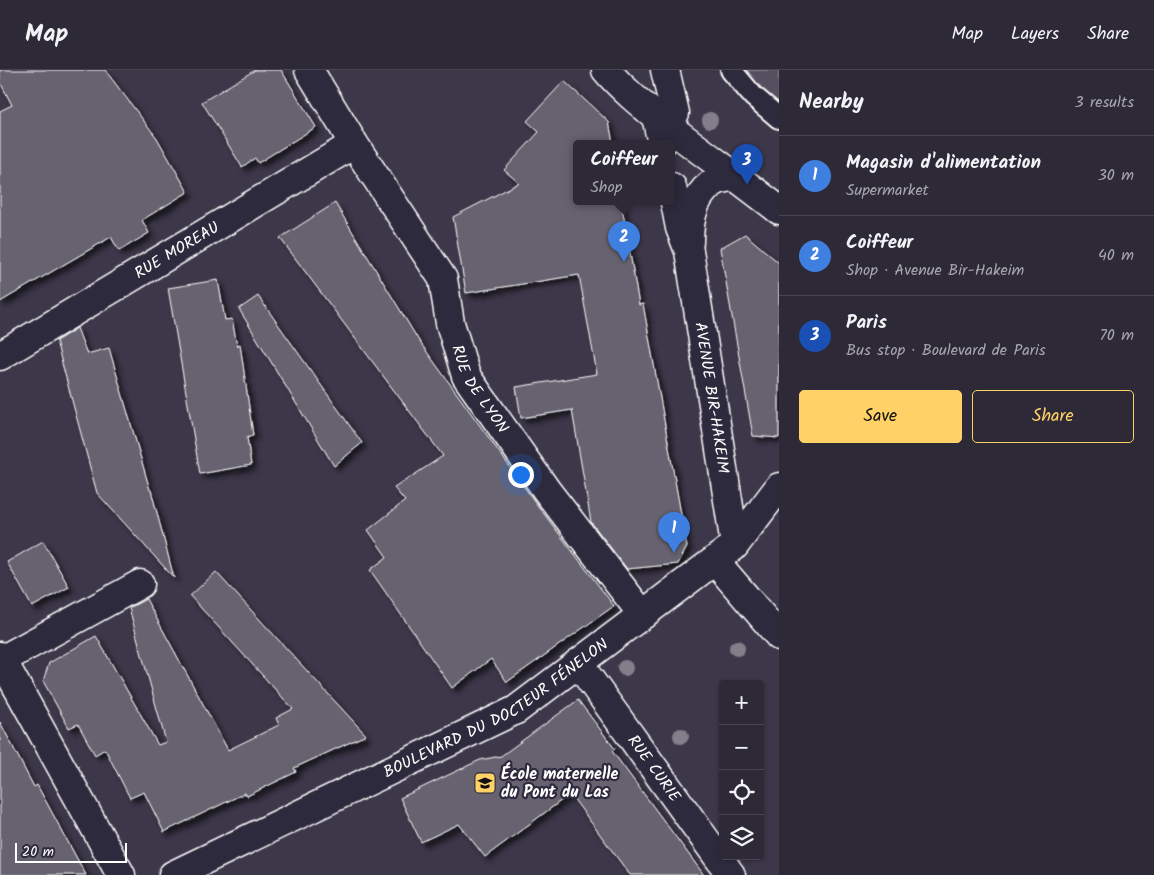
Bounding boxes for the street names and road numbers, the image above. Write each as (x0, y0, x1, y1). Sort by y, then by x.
street label: RUE MOREAU (129, 215, 224, 285)
street label: AVENUE BIR-HAKEIM (688, 320, 736, 475)
street label: RUE DE LYON (445, 342, 515, 439)
street label: BOULEVARD DU DOCTEUR FÉNELON (379, 632, 614, 785)
street label: RUE CURIE (621, 730, 687, 808)

